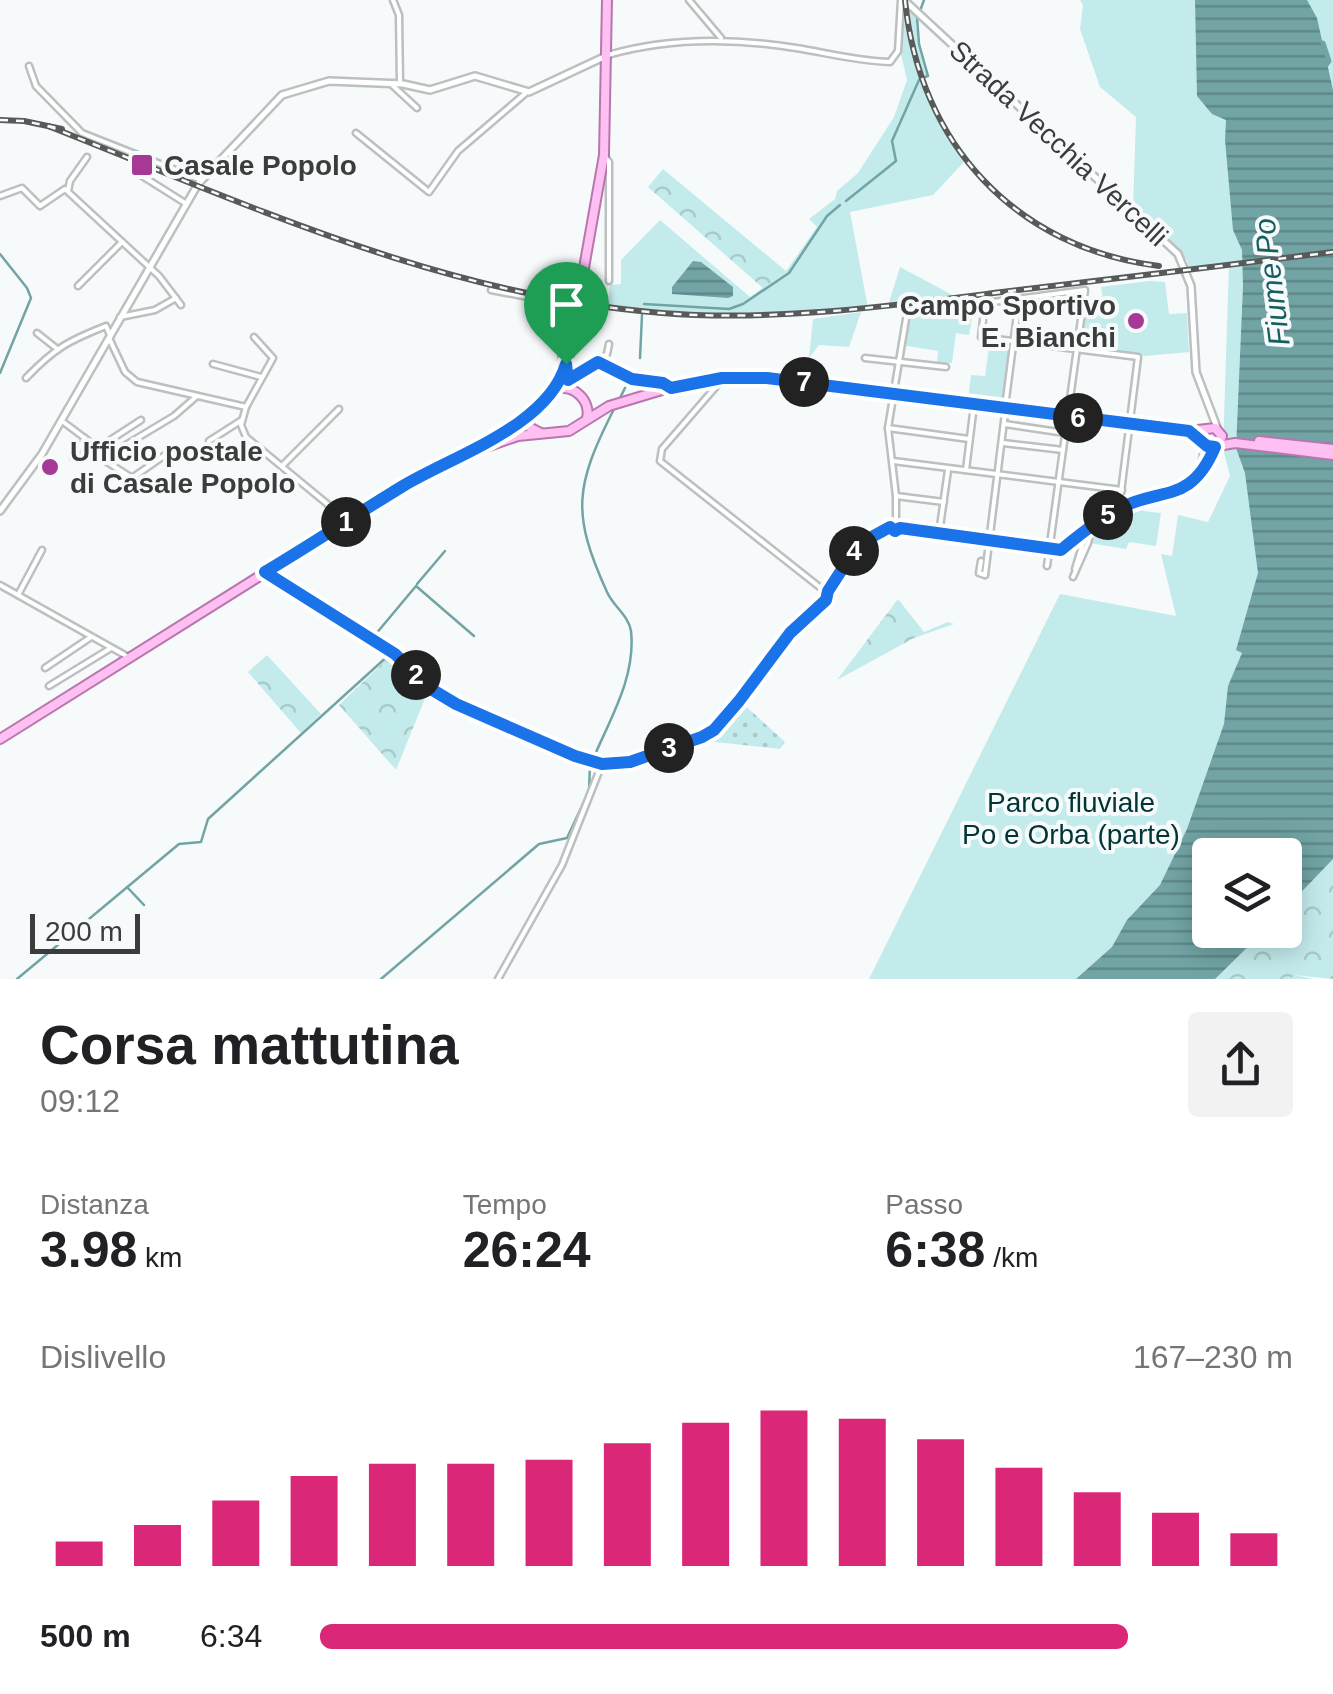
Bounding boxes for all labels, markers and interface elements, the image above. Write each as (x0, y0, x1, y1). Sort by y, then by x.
street label: Strada Vecchia Vercelli (943, 34, 1174, 252)
place label: Casale Popolo (164, 150, 357, 181)
marker: Casale Popolo (129, 152, 155, 178)
water label: Fiume Po (1247, 216, 1296, 348)
pin (524, 262, 609, 365)
icon: arrive (539, 277, 594, 332)
place label: Campo Sportivo E. Bianchi (900, 290, 1116, 353)
marker: Campo Sportivo E. Bianchi (1125, 310, 1147, 332)
pin: 7 (779, 357, 829, 407)
text: 7 (796, 366, 812, 397)
pin: 6 (1053, 393, 1103, 443)
text: 6 (1070, 402, 1086, 433)
place label: Ufficio postale di Casale Popolo (70, 436, 296, 499)
marker: Ufficio postale di Casale Popolo (39, 456, 61, 478)
pin: 5 (1083, 490, 1133, 540)
pin: 1 (321, 497, 371, 547)
text: 5 (1100, 499, 1116, 530)
text: 1 (338, 506, 354, 537)
pin: 4 (829, 526, 879, 576)
text: 4 (846, 535, 862, 566)
pin: 2 (391, 650, 441, 700)
text: 2 (408, 659, 424, 690)
pin: 3 (644, 723, 694, 773)
text: 3 (661, 732, 677, 763)
park label: Parco fluviale Po e Orba (parte) (962, 787, 1180, 850)
map controls (1192, 838, 1302, 948)
button: layers (1192, 838, 1302, 948)
scale bar (30, 909, 140, 954)
text: 200 m (45, 916, 123, 947)
button: share (1188, 1012, 1293, 1117)
text: Corsa mattutina (40, 1014, 459, 1076)
text: 09:12 (40, 1083, 120, 1119)
text: Distanza (40, 1189, 149, 1220)
text: Tempo (463, 1189, 547, 1220)
text: Passo (885, 1189, 963, 1220)
text: 3.98 (40, 1222, 137, 1278)
text: 26:24 (463, 1222, 591, 1278)
text: 6:38 (885, 1222, 985, 1278)
text: km (137, 1242, 182, 1273)
text: /km (985, 1242, 1038, 1273)
text: Dislivello (40, 1339, 166, 1375)
text: 167–230 m (1133, 1339, 1293, 1375)
text: 500 m (40, 1618, 131, 1654)
text: 6:34 (200, 1618, 262, 1654)

